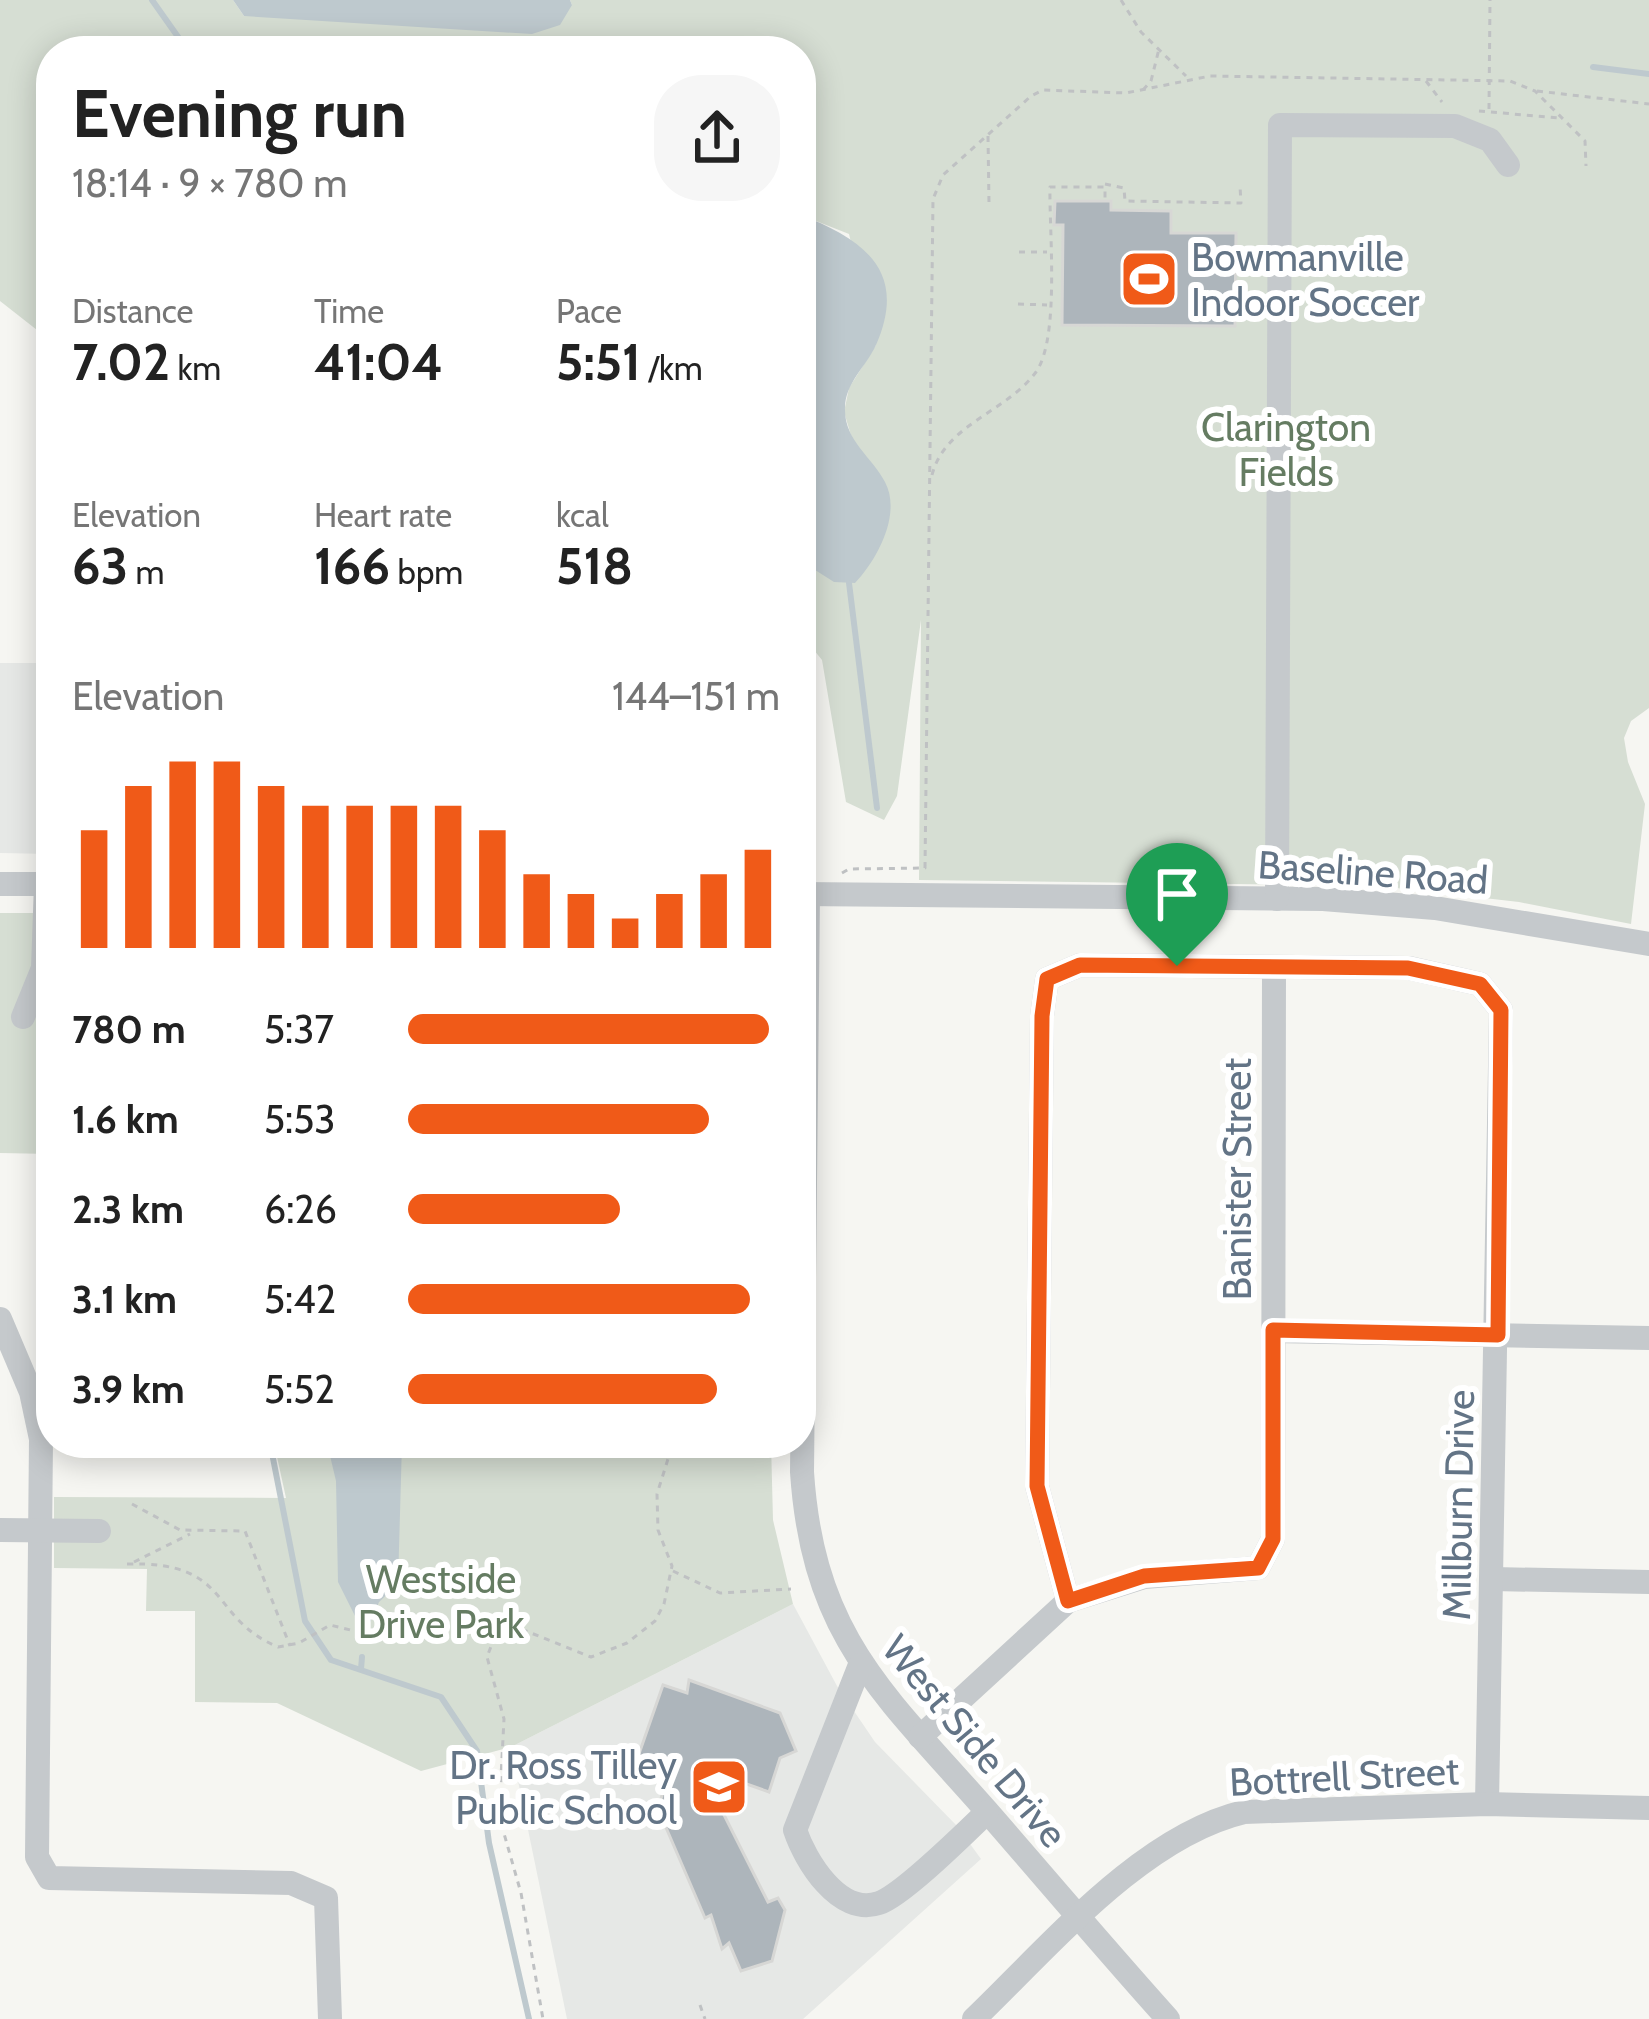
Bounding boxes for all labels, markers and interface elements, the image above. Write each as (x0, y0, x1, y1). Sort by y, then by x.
text: Evening run (72, 73, 407, 154)
button: share (654, 75, 780, 201)
text: 18:14 · 9 × 780 m (72, 159, 348, 207)
place label: Bowmanville Indoor Soccer (1191, 233, 1420, 326)
sports icon: Bowmanville Indoor Soccer (1118, 248, 1180, 310)
text: Distance (72, 291, 193, 331)
text: Time (314, 291, 384, 331)
text: Pace (556, 291, 622, 331)
text: 7.02 (72, 331, 170, 393)
text: 41:04 (314, 331, 443, 393)
text: 5:51 (556, 331, 641, 393)
text: km (170, 348, 221, 388)
text: /km (641, 348, 703, 388)
park label: Clarington Fields (1201, 403, 1371, 496)
text: Elevation (72, 495, 201, 535)
text: Heart rate (314, 495, 452, 535)
text: kcal (556, 495, 609, 535)
text: 63 (72, 535, 128, 597)
text: 166 (314, 535, 390, 597)
text: 518 (556, 535, 633, 597)
text: m (128, 552, 165, 592)
text: bpm (390, 552, 463, 592)
text: Elevation (72, 672, 224, 720)
text: 144–151 m (612, 672, 780, 720)
street label: Baseline Road (1256, 840, 1490, 904)
pin (1126, 843, 1228, 966)
icon: arrive (1144, 861, 1210, 927)
text: 780 m (72, 1005, 186, 1053)
text: 5:37 (264, 1005, 334, 1053)
street label: Banister Street (1213, 1058, 1261, 1300)
text: 1.6 km (72, 1095, 179, 1143)
text: 5:53 (264, 1095, 335, 1143)
text: 2.3 km (72, 1185, 184, 1233)
text: 6:26 (264, 1185, 337, 1233)
text: 3.1 km (72, 1275, 177, 1323)
text: 5:42 (264, 1275, 336, 1323)
text: 3.9 km (72, 1365, 185, 1413)
text: 5:52 (264, 1365, 335, 1413)
street label: Millburn Drive (1432, 1389, 1484, 1621)
park label: Westside Drive Park (358, 1555, 525, 1648)
street label: West Side Drive (872, 1625, 1078, 1857)
place label: Dr. Ross Tilley Public School (449, 1741, 677, 1834)
street label: Bottrell Street (1228, 1746, 1460, 1806)
school or university icon: Dr. Ross Tilley Public School (688, 1756, 750, 1818)

